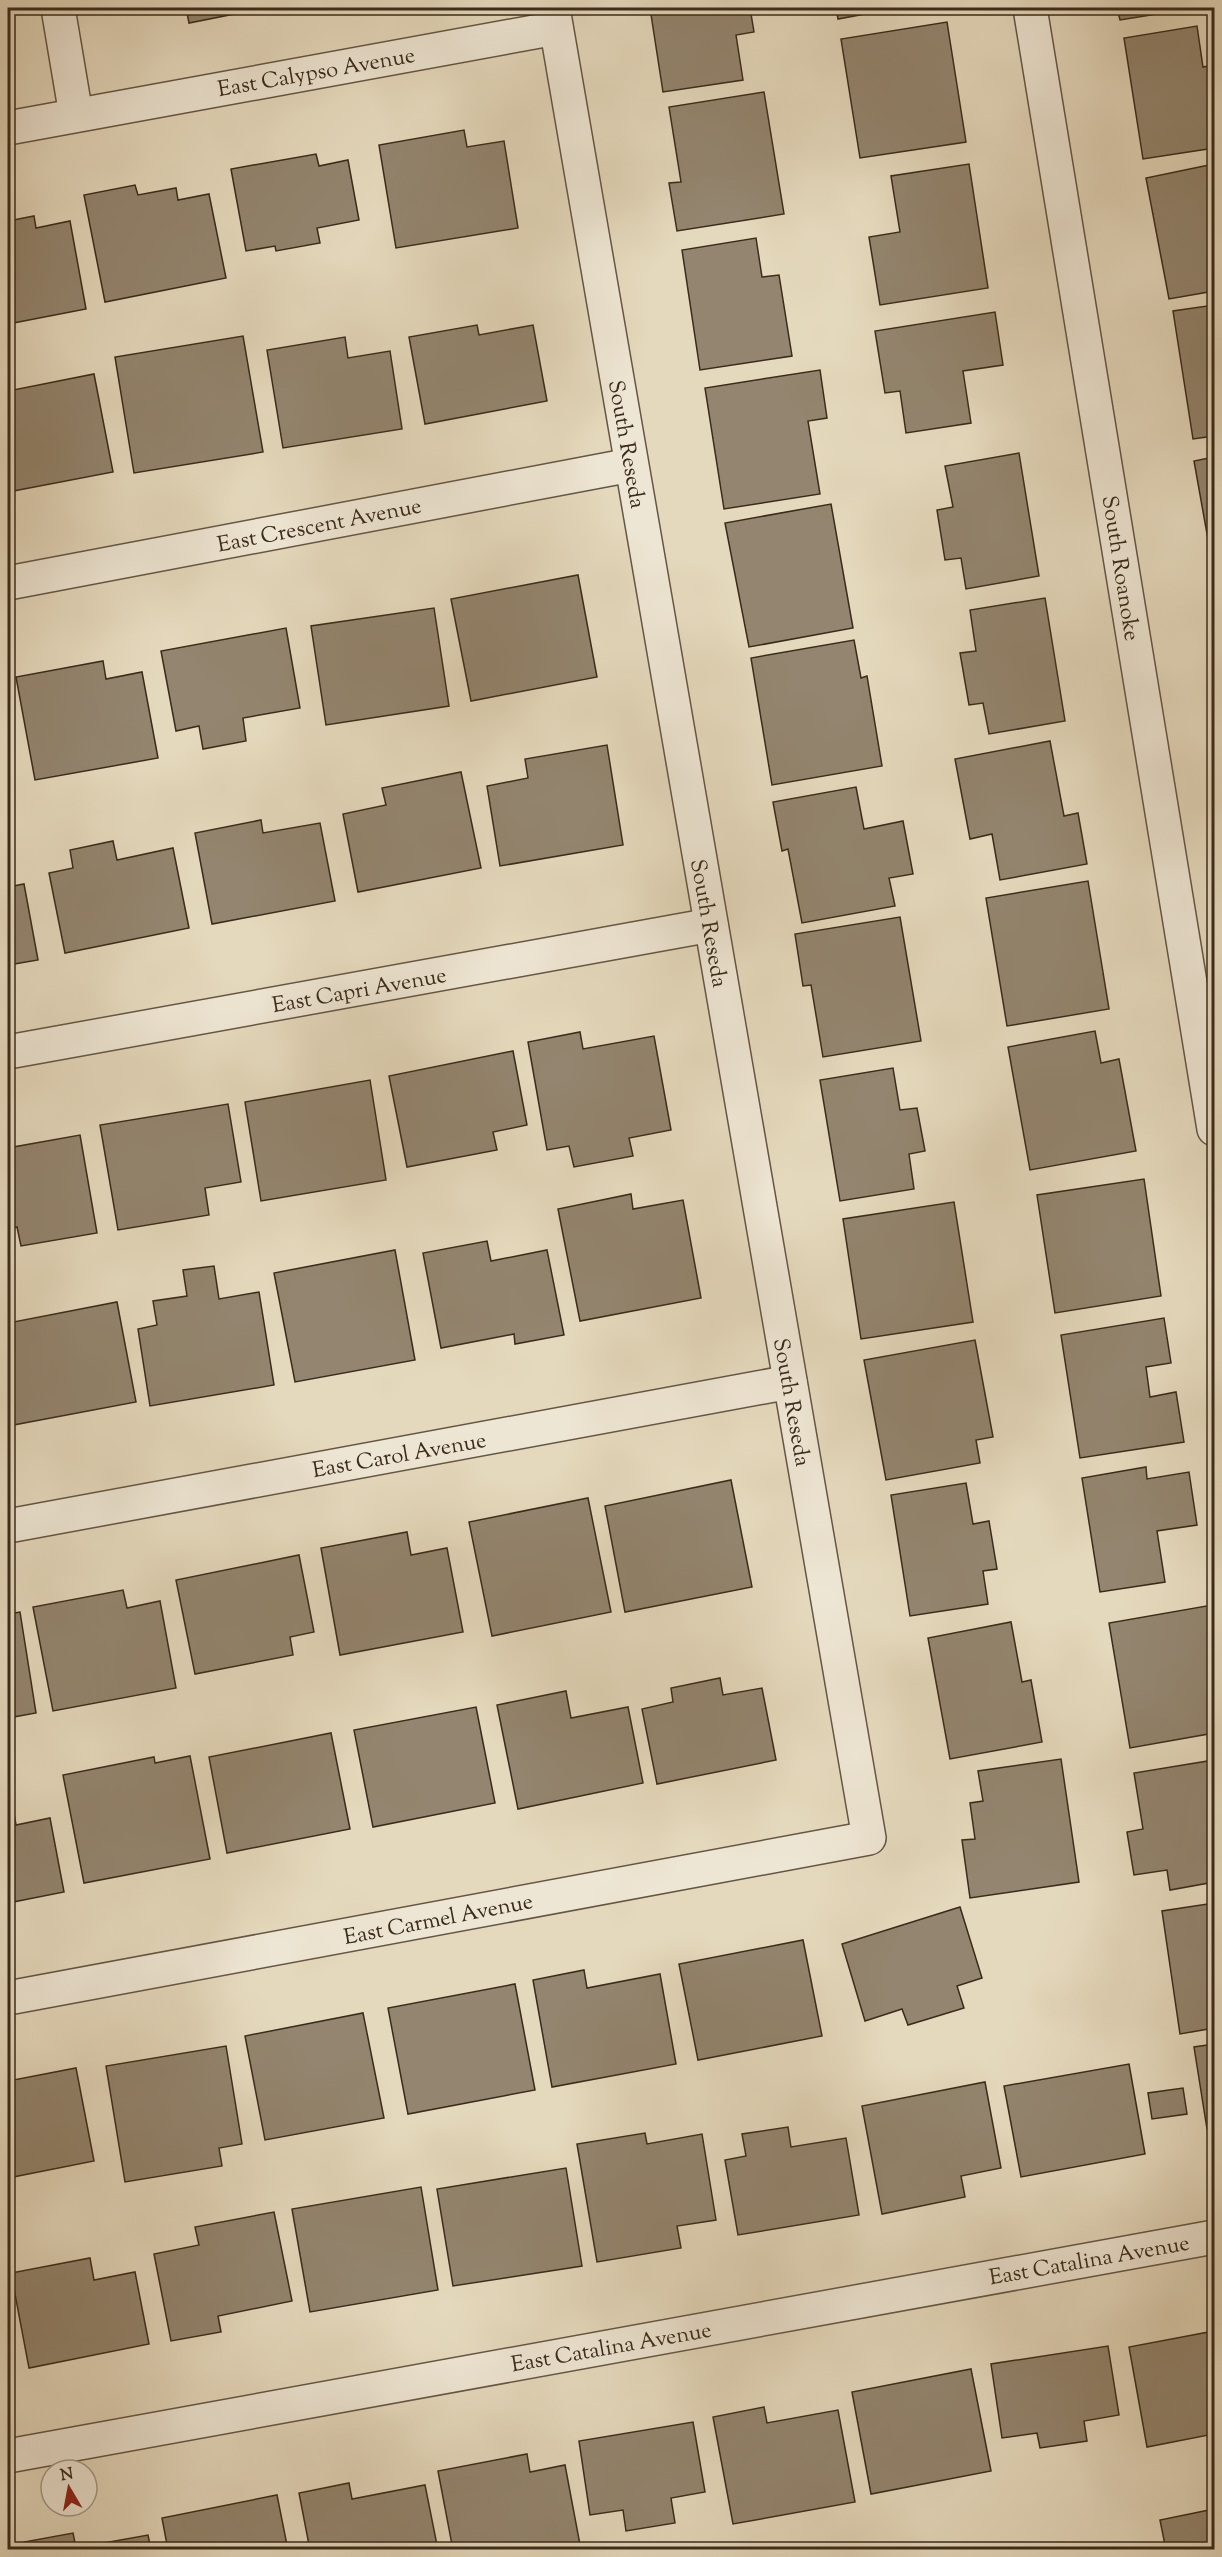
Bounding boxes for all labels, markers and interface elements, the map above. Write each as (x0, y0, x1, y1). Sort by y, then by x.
street label: East Calypso Avenue (215, 41, 418, 107)
street label: South Reseda (598, 378, 652, 511)
street label: East Crescent Avenue (215, 491, 424, 562)
street label: South Roanoke (1092, 493, 1146, 643)
street label: South Reseda (680, 857, 734, 990)
street label: East Capri Avenue (270, 961, 449, 1023)
street label: South Reseda (763, 1336, 817, 1469)
street label: East Carol Avenue (310, 1426, 489, 1488)
street label: East Carmel Avenue (341, 1887, 536, 1955)
street label: East Catalina Avenue (987, 2229, 1192, 2295)
street label: East Catalina Avenue (509, 2316, 714, 2382)
north arrow (39, 2458, 99, 2518)
text: N (59, 2463, 75, 2488)

